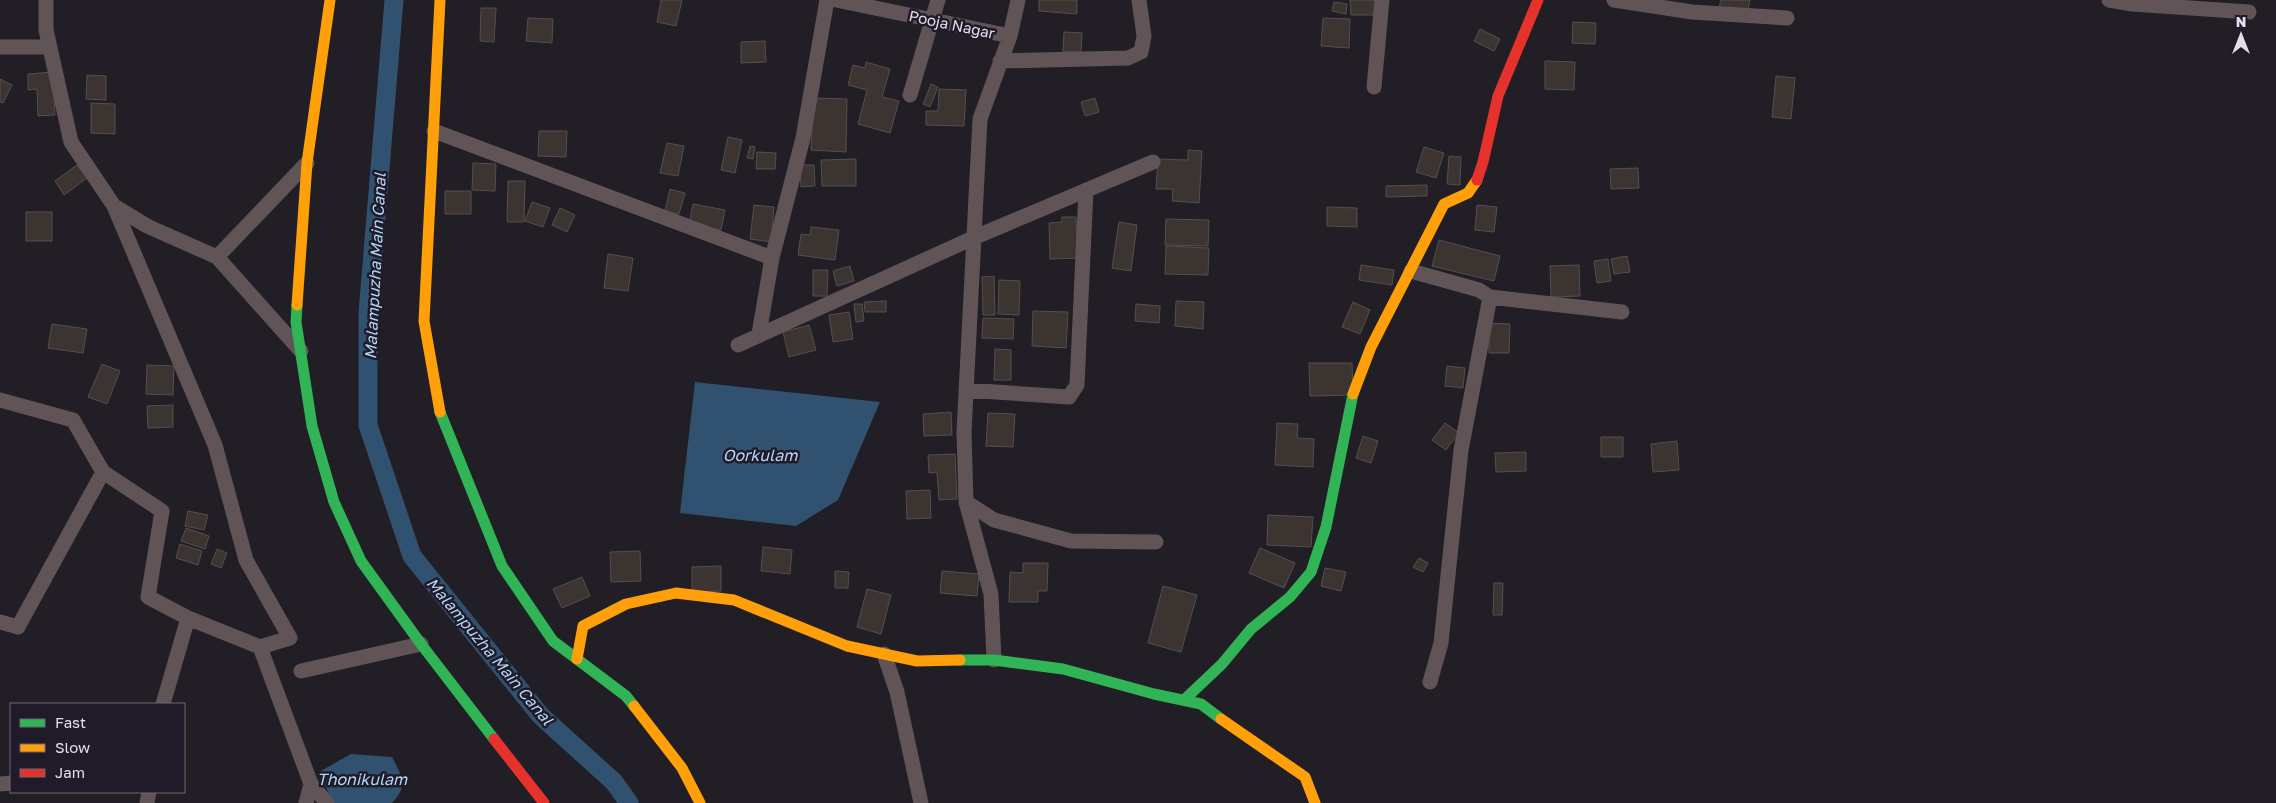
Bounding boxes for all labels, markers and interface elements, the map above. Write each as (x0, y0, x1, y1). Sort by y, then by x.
street label: Pooja Nagar (907, 6, 997, 42)
north arrow (2216, 10, 2266, 60)
text: N (2236, 13, 2246, 30)
water label: Malampuzha Main Canal (360, 171, 390, 360)
water label: Oorkulam (723, 445, 798, 465)
water label: Malampuzha Main Canal (422, 573, 558, 730)
legend (10, 703, 185, 793)
text: Fast (55, 713, 86, 731)
text: Slow (55, 738, 90, 756)
text: Jam (55, 763, 85, 781)
water label: Thonikulam (317, 769, 408, 789)

